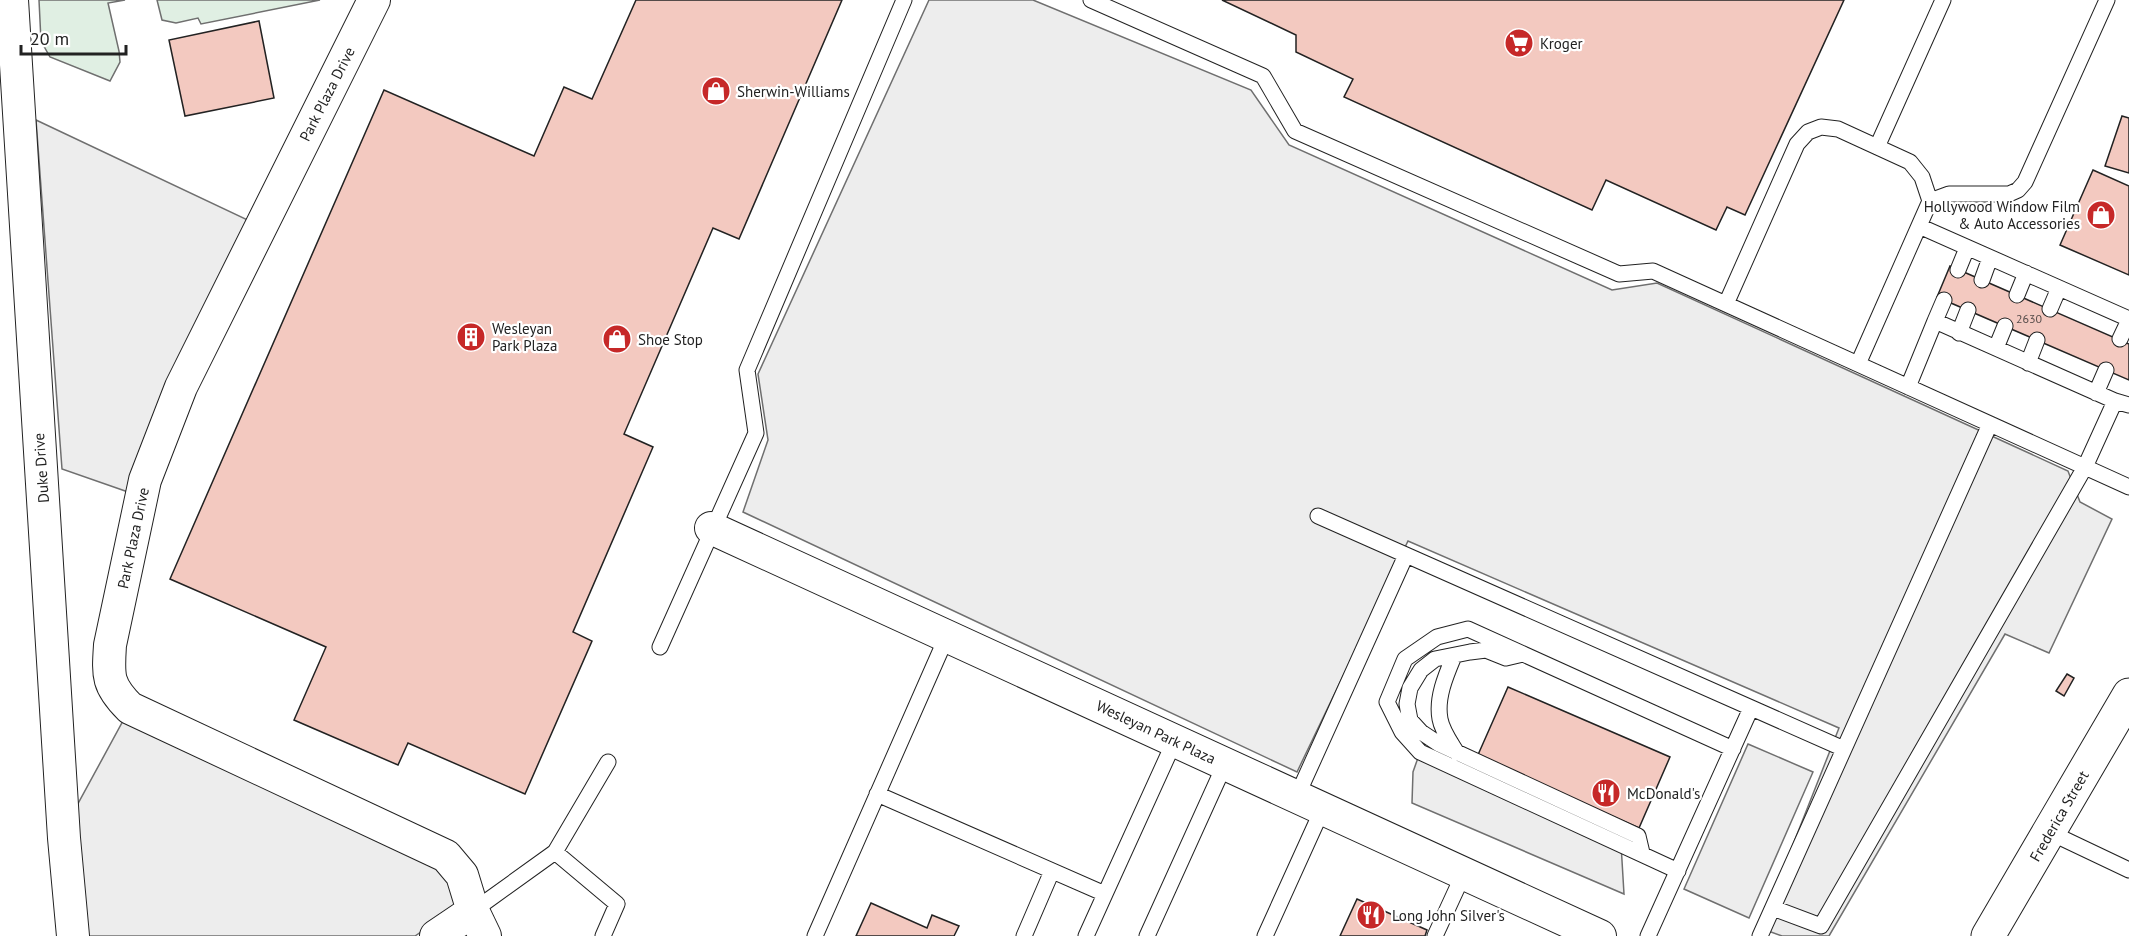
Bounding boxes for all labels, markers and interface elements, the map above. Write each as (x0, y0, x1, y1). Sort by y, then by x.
scale bar (21, 18, 126, 56)
text: 20 m (30, 27, 69, 50)
supermarket icon: Kroger (1503, 27, 1535, 59)
place label: Kroger (1540, 34, 1583, 53)
street label: Park Plaza Drive (295, 44, 359, 144)
shop icon: Sherwin-Williams (700, 75, 732, 107)
place label: Sherwin-Williams (737, 82, 850, 101)
place label: Hollywood Window Film & Auto Accessories (1924, 197, 2080, 233)
shop icon: Hollywood Window Film & Auto Accessories (2085, 199, 2117, 231)
house number: 2630 (2016, 311, 2043, 326)
place label: Wesleyan Park Plaza (492, 319, 558, 355)
building icon: Wesleyan Park Plaza (455, 321, 487, 353)
shop icon: Shoe Stop (601, 323, 633, 355)
place label: Shoe Stop (638, 330, 703, 349)
street label: Duke Drive (29, 432, 53, 504)
street label: Park Plaza Drive (113, 486, 153, 590)
street label: Wesleyan Park Plaza (1093, 696, 1219, 768)
street label: Frederica Street (2025, 767, 2093, 865)
restaurant icon: McDonald's (1590, 777, 1622, 809)
place label: McDonald's (1627, 784, 1700, 803)
restaurant icon: Long John Silver's (1355, 899, 1387, 931)
place label: Long John Silver's (1392, 906, 1505, 925)

